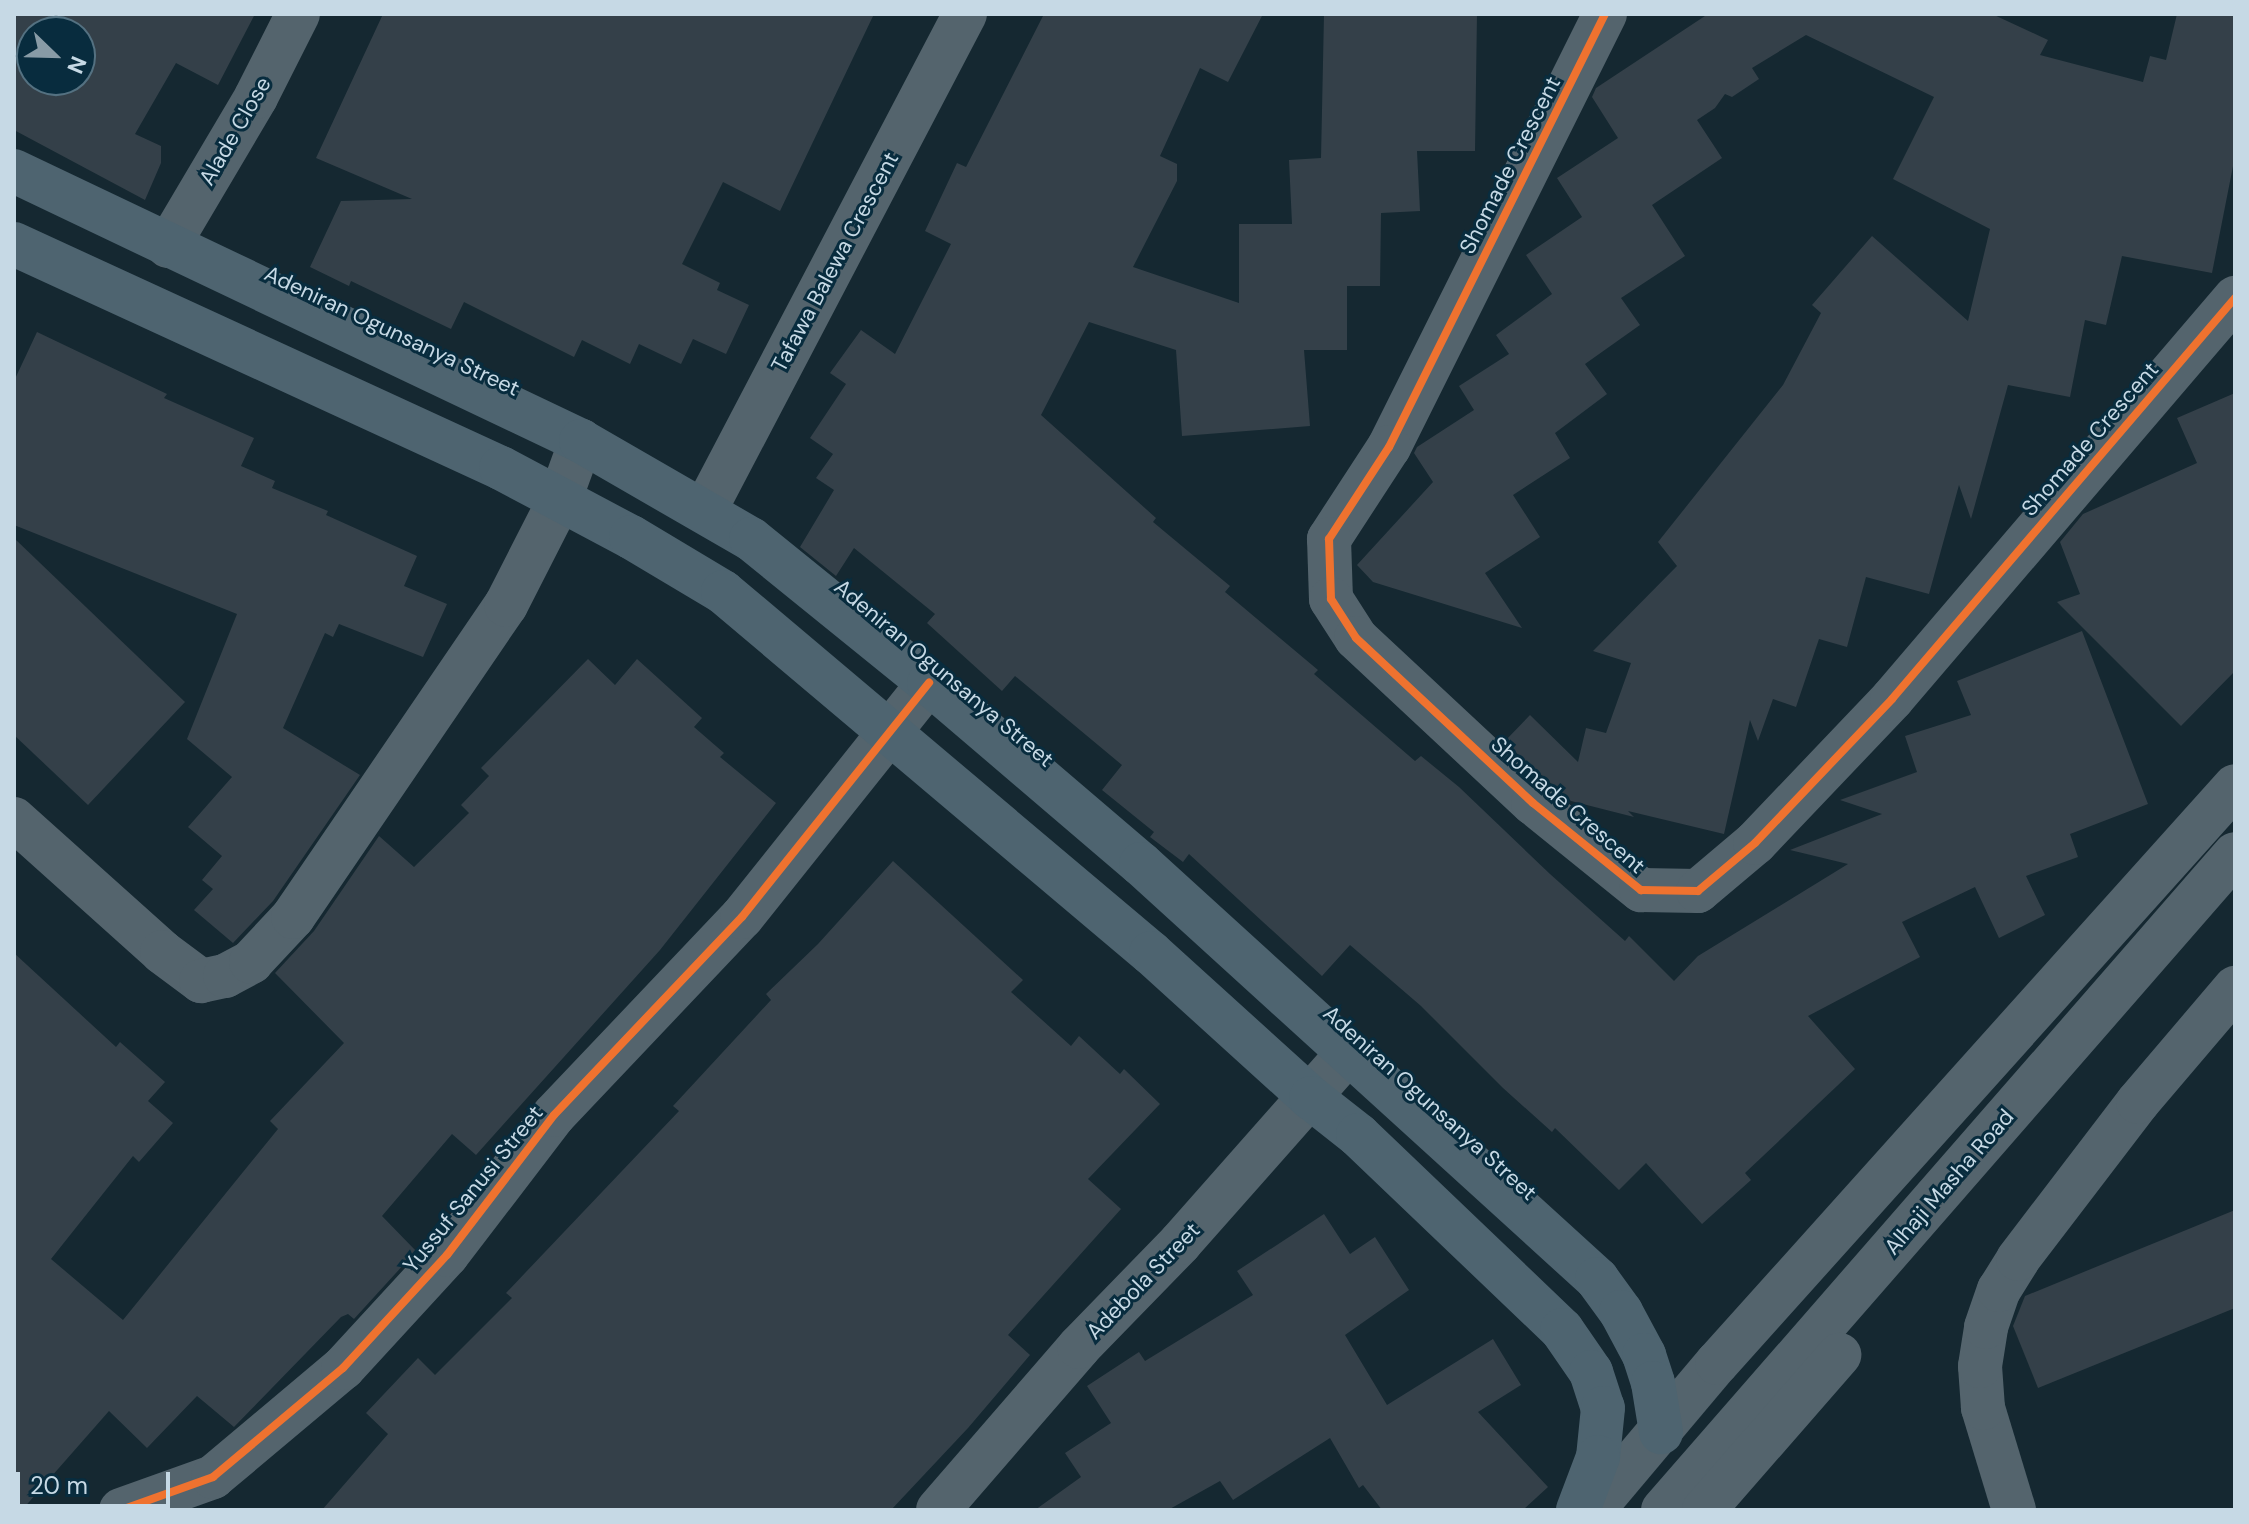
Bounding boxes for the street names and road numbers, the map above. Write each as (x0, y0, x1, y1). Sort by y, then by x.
street label: Alade Close (193, 72, 277, 190)
street label: Shomade Crescent (1454, 72, 1566, 258)
street label: Tafawa Balewa Crescent (766, 147, 904, 377)
street label: Adeniran Ogunsanya Street (260, 260, 524, 402)
street label: Shomade Crescent (2016, 357, 2164, 521)
street label: Adeniran Ogunsanya Street (829, 573, 1059, 773)
street label: Shomade Crescent (1486, 731, 1650, 879)
street label: Adeniran Ogunsanya Street (1318, 1000, 1542, 1206)
street label: Yussuf Sanusi Street (398, 1100, 548, 1278)
street label: Alhaji Masha Road (1879, 1104, 2019, 1260)
street label: Adebola Street (1081, 1217, 1205, 1345)

